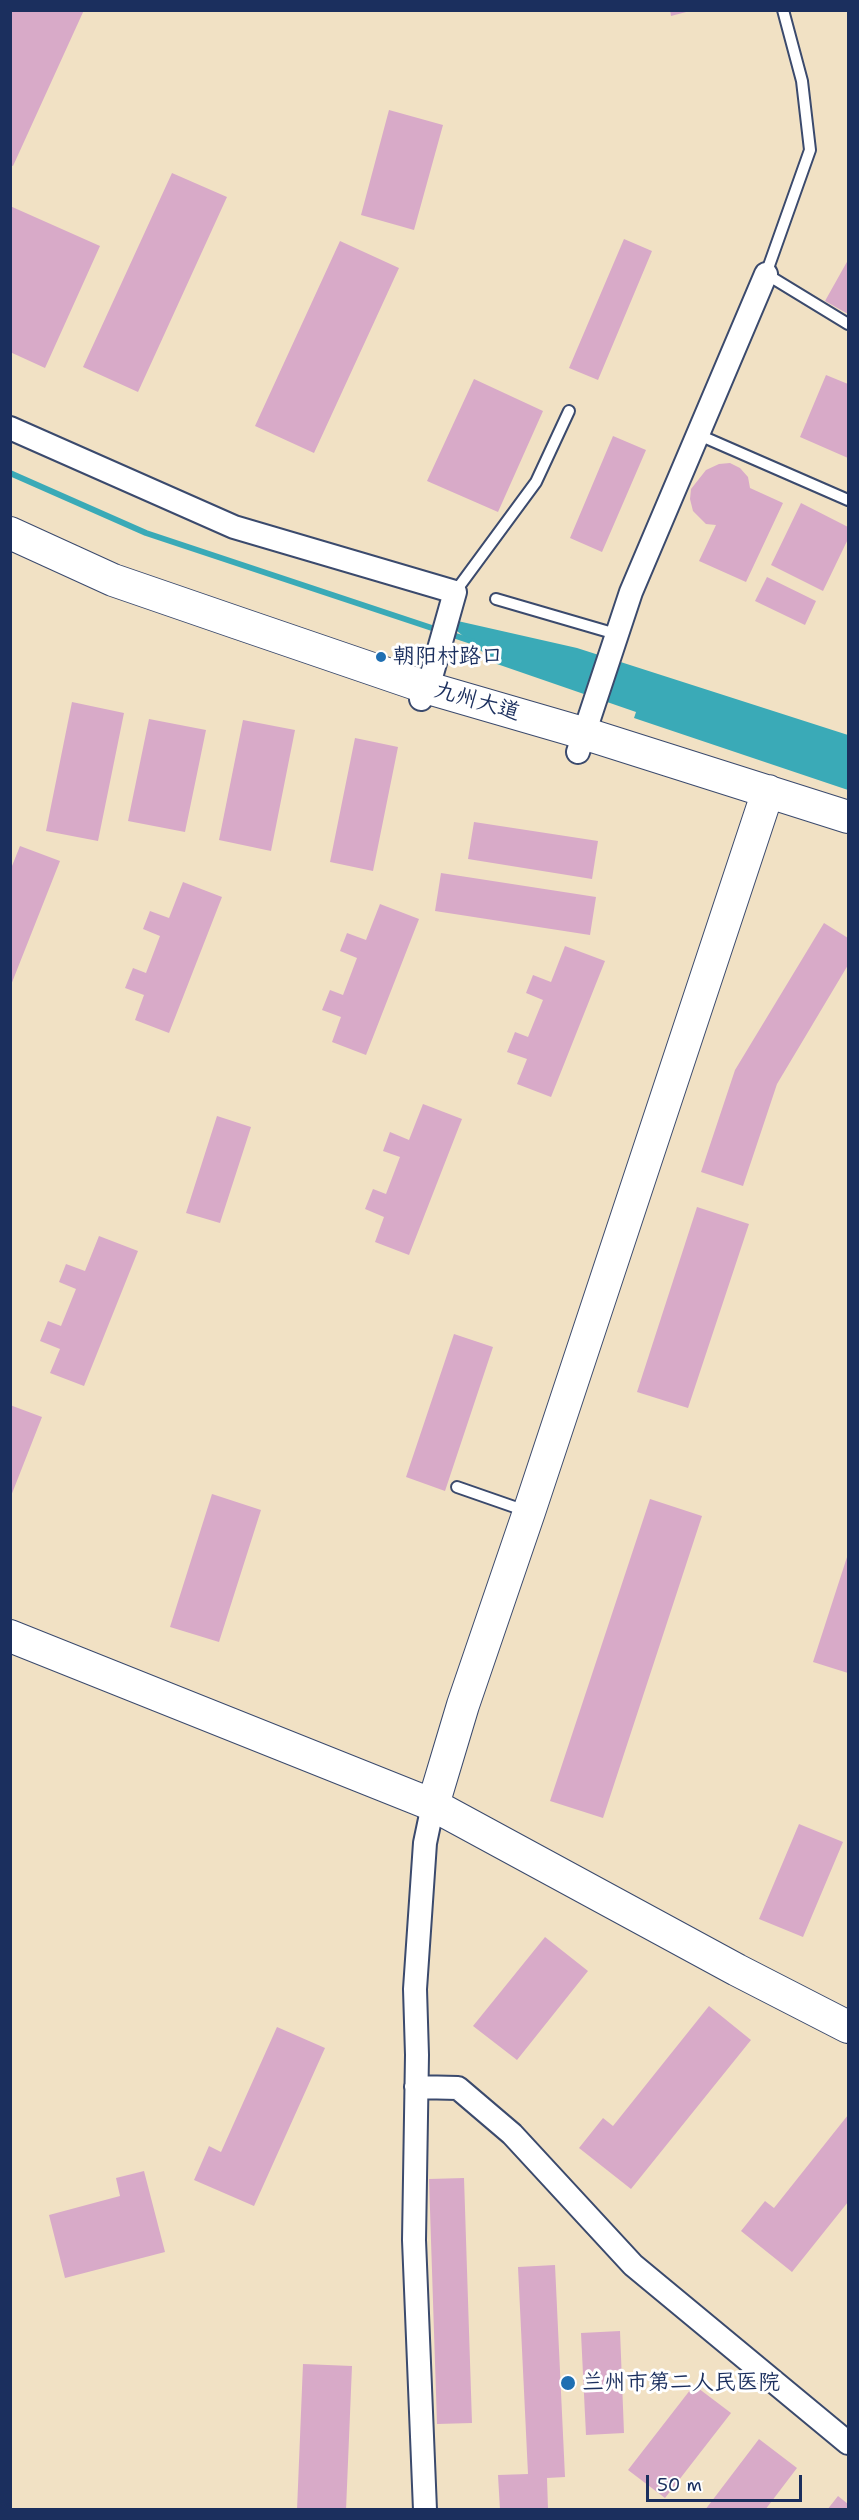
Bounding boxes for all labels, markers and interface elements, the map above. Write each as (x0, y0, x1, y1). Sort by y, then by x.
place label: 朝阳村路口 (393, 644, 503, 670)
marker: 朝阳村路口 (374, 650, 388, 664)
street label: 九州大道 (431, 677, 523, 727)
place label: 兰州市第二人民医院 (582, 2370, 780, 2396)
marker: 兰州市第二人民医院 (559, 2374, 577, 2392)
scale bar (649, 2463, 805, 2501)
text: 50 m (657, 2473, 702, 2497)

